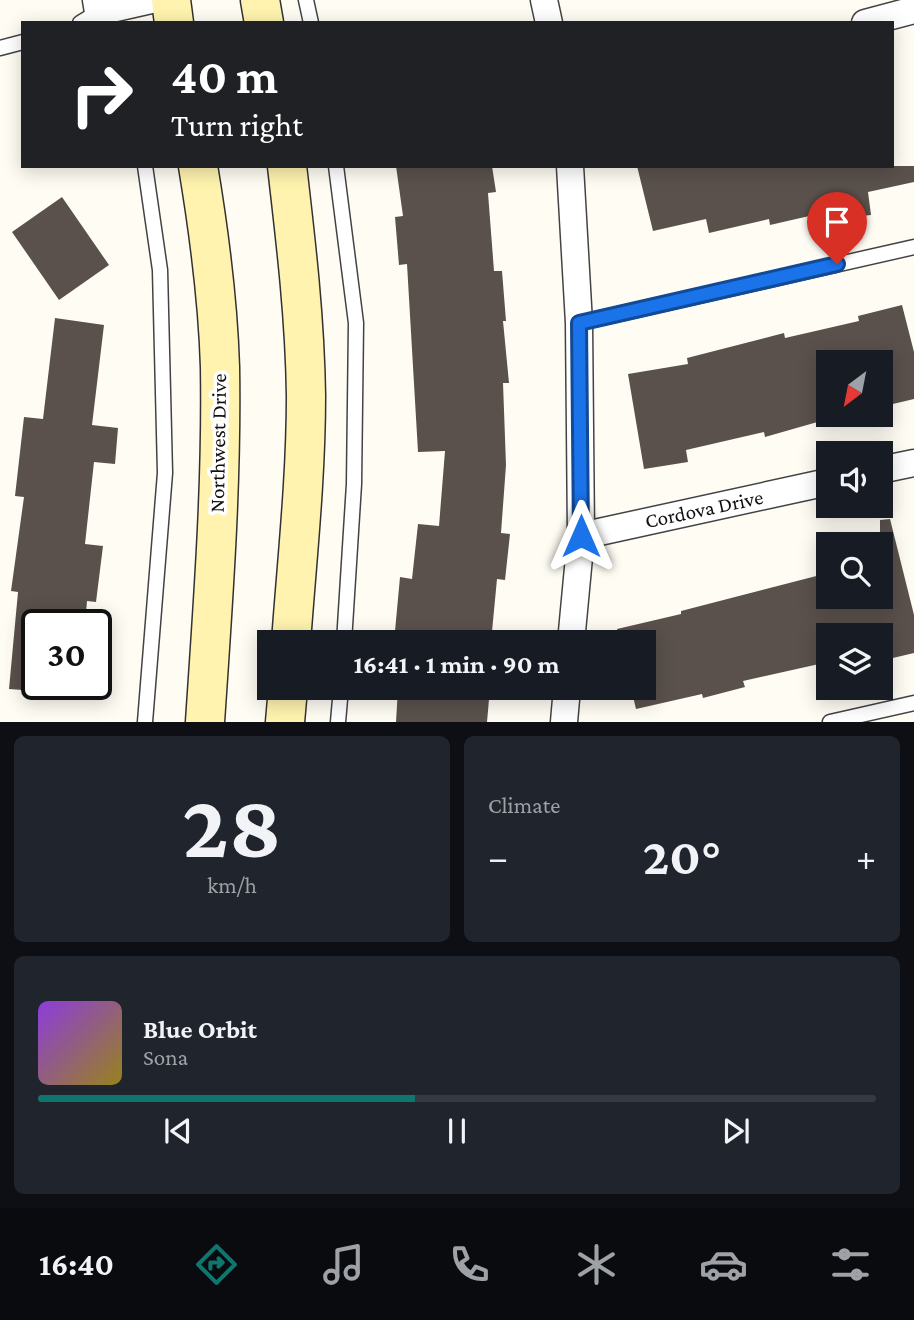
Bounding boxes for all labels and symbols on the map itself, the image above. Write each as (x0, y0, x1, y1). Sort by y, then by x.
pin (807, 192, 867, 264)
north arrow (816, 350, 892, 427)
street label: Northwest Drive (205, 373, 231, 513)
street label: Cordova Drive (643, 485, 765, 533)
position arrow (544, 499, 618, 573)
speed limit sign: 30 (21, 609, 112, 700)

